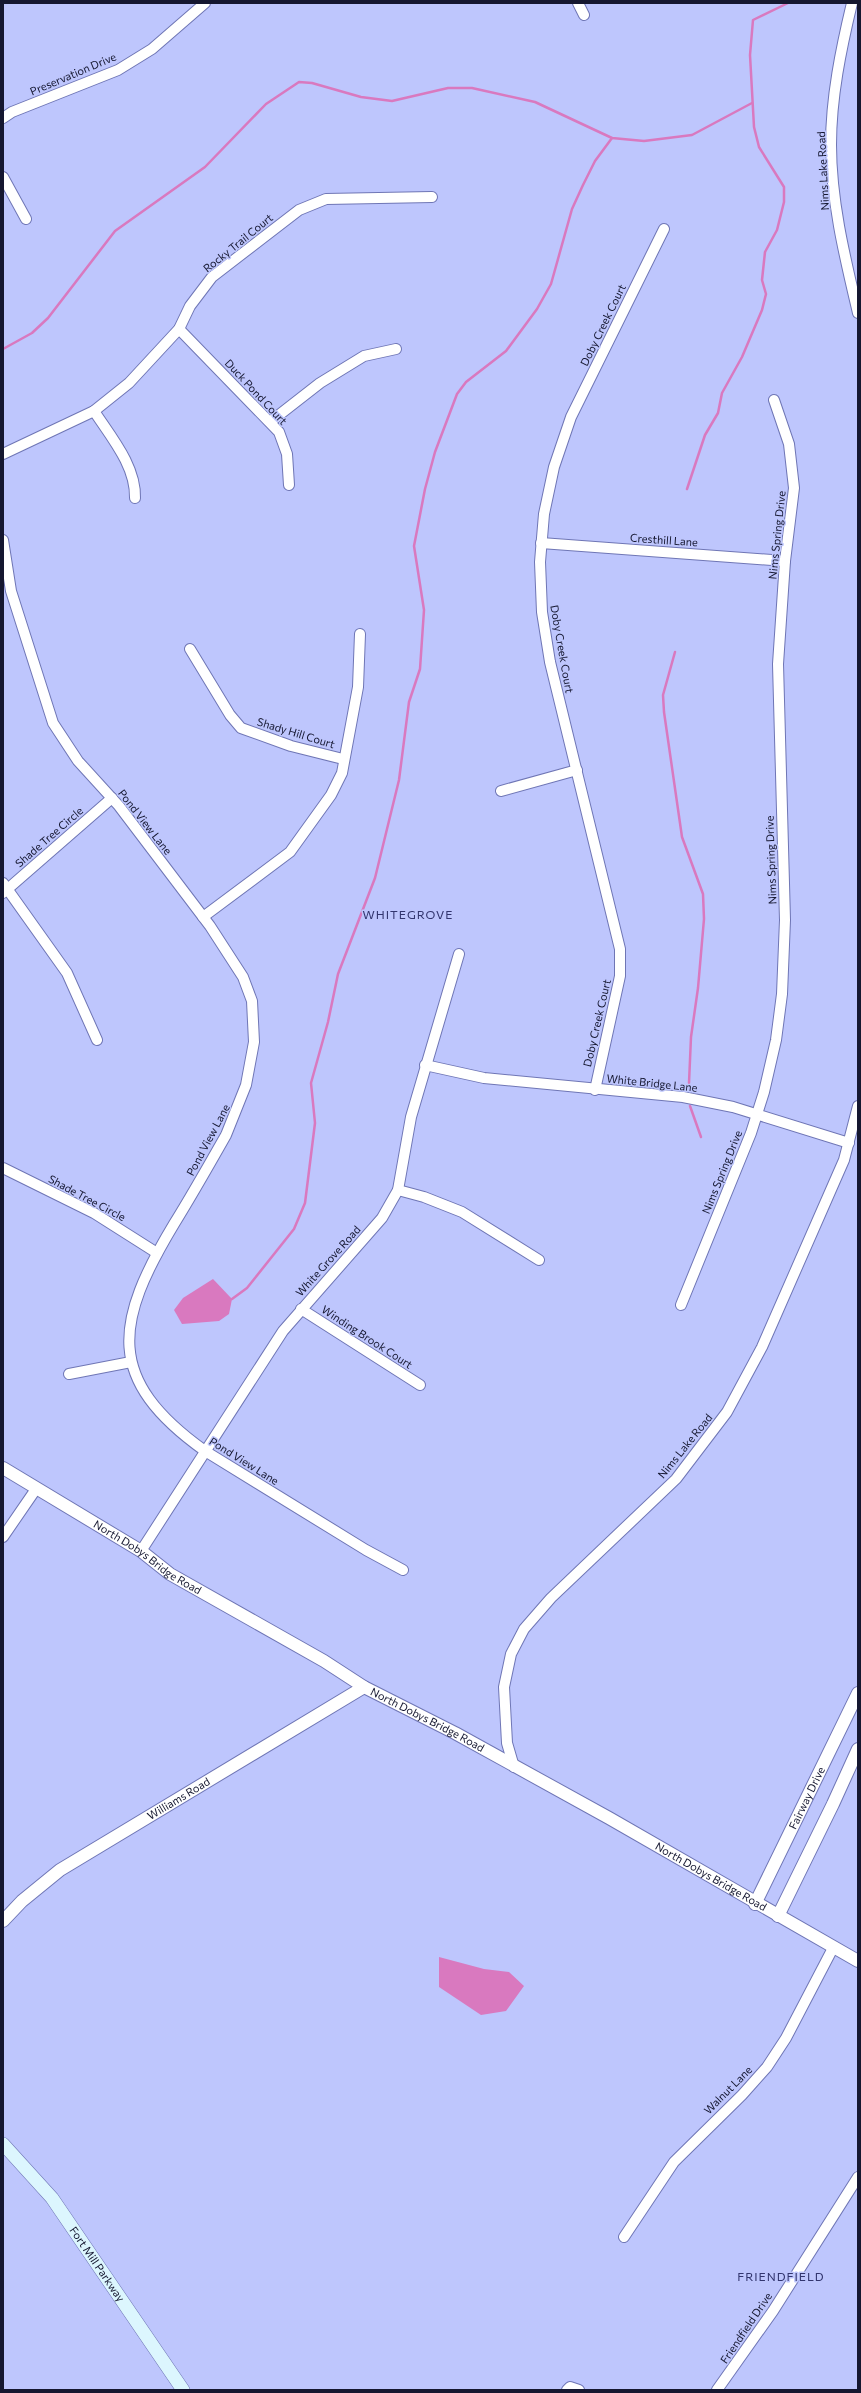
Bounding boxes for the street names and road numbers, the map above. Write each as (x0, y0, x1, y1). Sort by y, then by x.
street label: Preservation Drive (28, 49, 118, 98)
street label: Nims Lake Road (814, 131, 831, 211)
street label: Rocky Trail Court (200, 210, 276, 275)
street label: Doby Creek Court (577, 281, 628, 368)
street label: Duck Pond Court (223, 356, 290, 428)
street label: Nims Spring Drive (765, 490, 788, 580)
street label: Cresthill Lane (630, 531, 699, 548)
street label: Doby Creek Court (548, 604, 577, 695)
street label: Shady Hill Court (256, 715, 337, 751)
street label: Pond View Lane (116, 786, 175, 857)
street label: Shade Tree Circle (12, 804, 85, 870)
street label: Nims Spring Drive (762, 815, 779, 905)
street label: Doby Creek Court (580, 977, 613, 1068)
street label: White Bridge Lane (606, 1071, 698, 1094)
street label: Pond View Lane (183, 1102, 232, 1178)
street label: Nims Spring Drive (699, 1128, 744, 1215)
street label: Shade Tree Circle (46, 1172, 128, 1223)
street label: White Grove Road (293, 1223, 363, 1299)
street label: Winding Brook Court (319, 1302, 415, 1371)
street label: Nims Lake Road (655, 1411, 715, 1481)
street label: Pond View Lane (207, 1434, 281, 1487)
street label: North Dobys Bridge Road (91, 1517, 204, 1596)
street label: North Dobys Bridge Road (369, 1684, 487, 1754)
street label: Fairway Drive (786, 1764, 827, 1831)
street label: Williams Road (145, 1774, 212, 1822)
street label: North Dobys Bridge Road (653, 1839, 769, 1913)
street label: Walnut Lane (701, 2063, 754, 2116)
street label: Fort Mill Parkway (67, 2224, 128, 2304)
street label: Friendfield Drive (717, 2290, 774, 2366)

